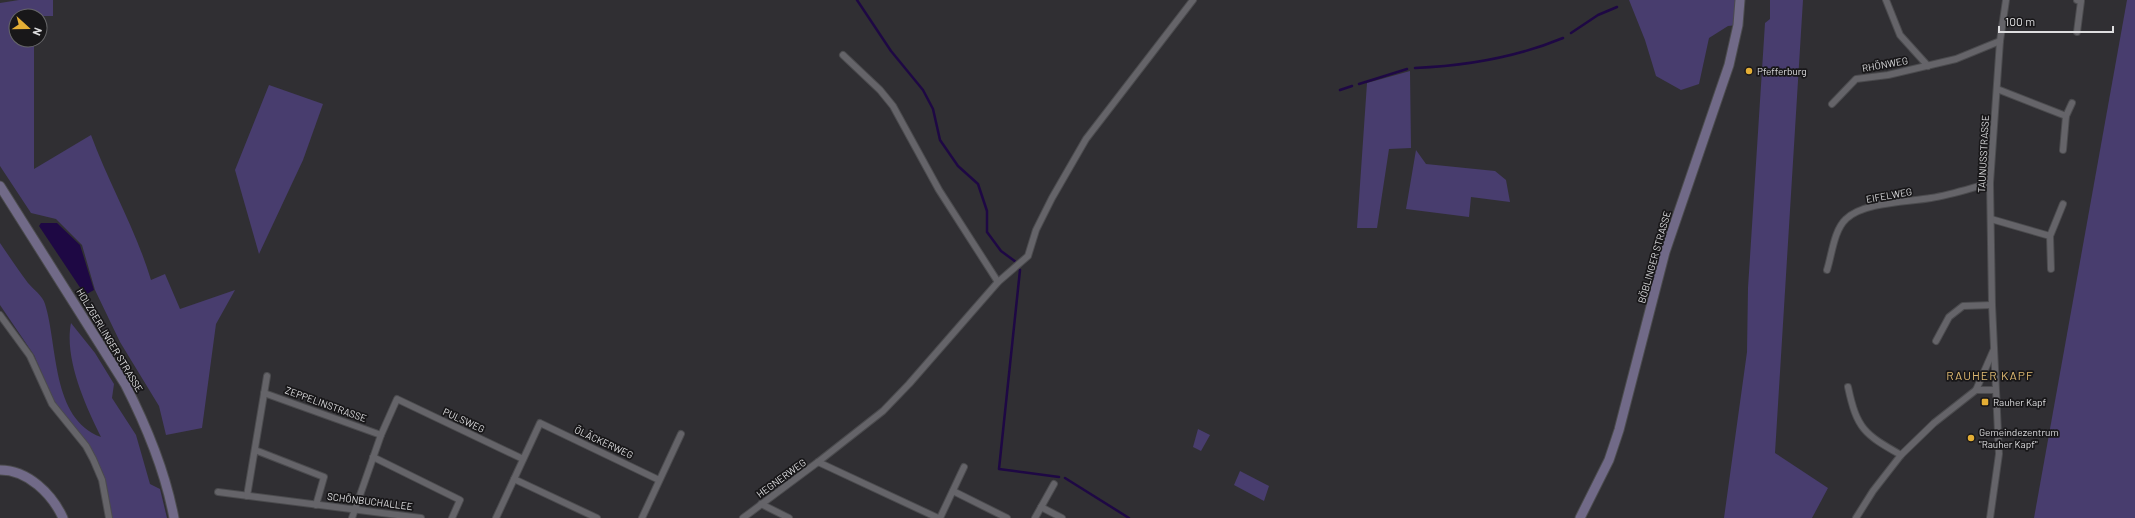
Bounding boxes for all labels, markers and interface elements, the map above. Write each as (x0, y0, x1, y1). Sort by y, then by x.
north arrow (8, 8, 48, 48)
scale bar (1999, 8, 2113, 34)
text: 100 m (2005, 14, 2035, 28)
text: N (30, 26, 45, 38)
street label: RHÖNWEG (1861, 54, 1909, 74)
place label: Pfefferburg (1757, 65, 1807, 77)
marker: Pfefferburg (1744, 66, 1754, 76)
street label: TAUNUSSTRASSE (1975, 115, 1991, 193)
street label: EIFELWEG (1865, 185, 1913, 205)
street label: BÖBLINGER STRASSE (1635, 210, 1673, 304)
street label: HOLZGERLINGER STRASSE (74, 286, 146, 394)
district label: RAUHER KAPF (1946, 368, 2034, 382)
street label: ZEPPELINSTRASSE (284, 384, 368, 424)
place label: Rauher Kapf (1993, 396, 2047, 408)
marker: Rauher Kapf (1980, 397, 1990, 407)
street label: PULSWEG (441, 405, 487, 435)
street label: ÖLÄCKERWEG (573, 423, 635, 461)
place label: Gemeindezentrum "Rauher Kapf" (1979, 426, 2059, 450)
marker: Gemeindezentrum "Rauher Kapf" (1966, 433, 1976, 443)
street label: HEGNERWEG (754, 456, 808, 500)
street label: SCHÖNBUCHALLEE (327, 490, 413, 512)

